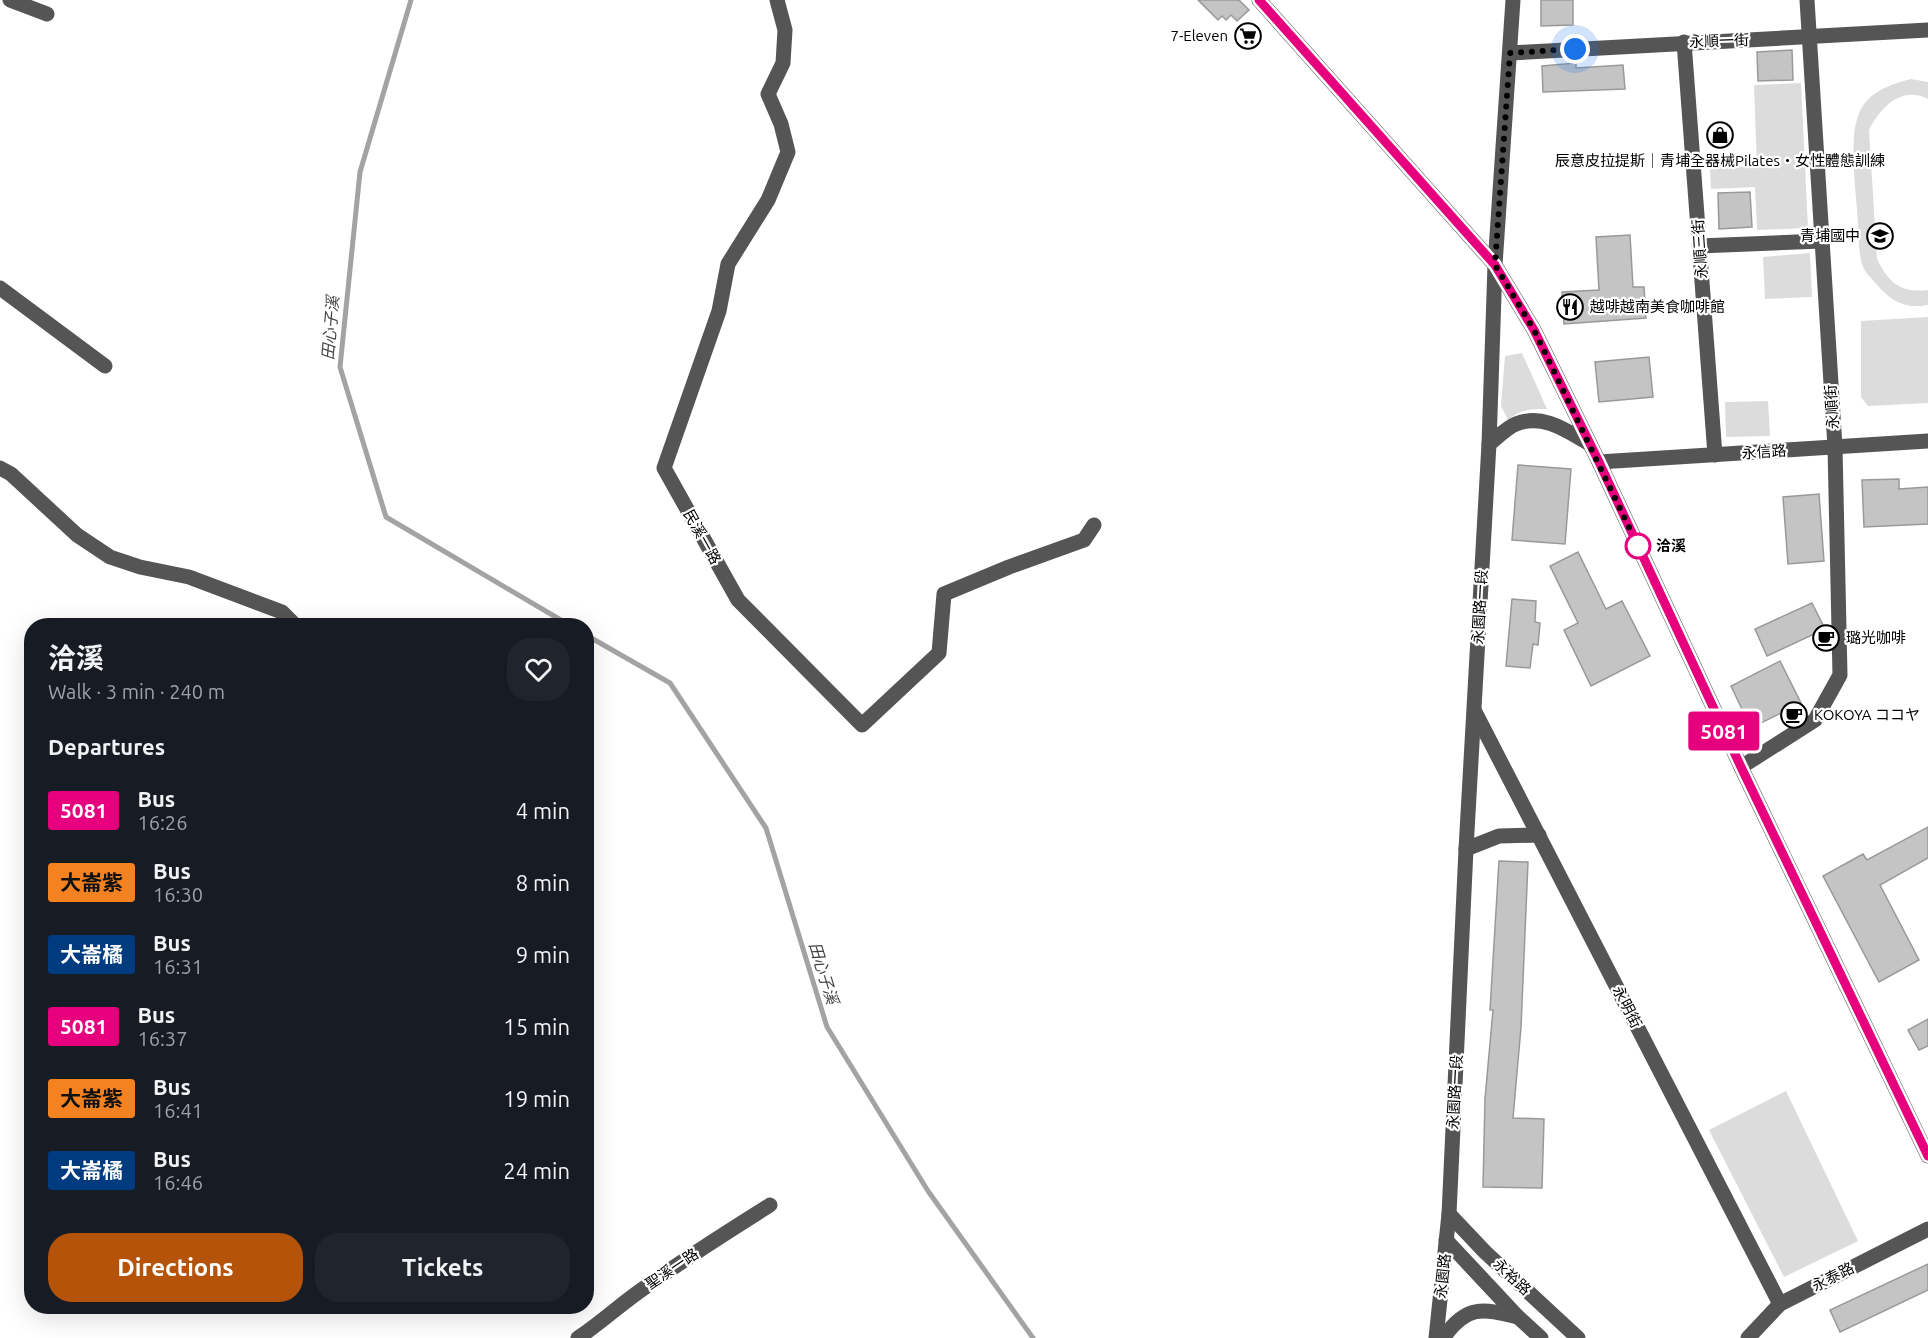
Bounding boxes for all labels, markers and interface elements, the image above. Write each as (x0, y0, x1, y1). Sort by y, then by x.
supermarket icon: 7-Eleven (1233, 21, 1263, 51)
place label: 7-Eleven (1170, 27, 1228, 44)
street label: 永順一街 (1689, 31, 1749, 50)
your location (1560, 34, 1590, 64)
shop icon: 辰意皮拉提斯｜青埔全器械Pilates・女性體態訓練 (1705, 120, 1735, 150)
place label: 辰意皮拉提斯｜青埔全器械Pilates・女性體態訓練 (1555, 152, 1885, 169)
street label: 永順三街 (1689, 219, 1710, 280)
school or university icon: 青埔國中 (1865, 221, 1895, 251)
place label: 青埔國中 (1800, 227, 1860, 244)
restaurant icon: 越啡越南美食咖啡館 (1555, 292, 1585, 322)
water label: 田心子溪 (318, 293, 342, 361)
place label: 越啡越南美食咖啡館 (1590, 298, 1725, 315)
street label: 永順街 (1821, 384, 1842, 430)
street label: 永信路 (1741, 441, 1787, 462)
street label: 民溪一路 (680, 506, 724, 567)
marker: 洽溪 (1625, 533, 1651, 559)
place label: 洽溪 (1656, 537, 1686, 554)
street label: 永園路一段 (1469, 569, 1490, 645)
cafe icon: 璐光咖啡 (1811, 623, 1841, 653)
place label: 璐光咖啡 (1846, 629, 1906, 646)
button: heart (507, 638, 570, 701)
text: 洽溪 (48, 642, 104, 673)
text: Walk · 3 min · 240 m (48, 680, 225, 703)
cafe icon: KOKOYA ココヤ (1779, 700, 1809, 730)
place label: KOKOYA ココヤ (1814, 706, 1920, 723)
line badge: 5081 (1682, 712, 1766, 750)
text: 5081 (1700, 719, 1748, 743)
text: Departures (48, 734, 165, 759)
text: Bus (137, 786, 175, 811)
text: 5081 (60, 798, 107, 822)
text: 4 min (516, 798, 570, 823)
text: 16:26 (137, 811, 187, 834)
text: Bus (153, 858, 191, 883)
text: 大崙紫 (60, 870, 123, 894)
text: 8 min (516, 870, 570, 895)
text: 16:30 (153, 883, 203, 906)
text: Bus (153, 930, 191, 955)
water label: 田心子溪 (806, 940, 843, 1008)
text: 大崙橘 (60, 942, 123, 966)
text: 9 min (516, 942, 570, 967)
text: 16:31 (153, 955, 203, 978)
street label: 永明街 (1610, 983, 1645, 1031)
text: Bus (137, 1002, 175, 1027)
text: 5081 (60, 1014, 107, 1038)
text: 15 min (503, 1014, 570, 1039)
text: 16:37 (137, 1027, 187, 1050)
street label: 永園路一段 (1444, 1054, 1465, 1130)
text: Bus (153, 1074, 191, 1099)
text: 大崙紫 (60, 1086, 123, 1110)
text: 19 min (503, 1086, 570, 1111)
text: 16:41 (153, 1099, 203, 1122)
text: Bus (153, 1146, 191, 1171)
text: 大崙橘 (60, 1158, 123, 1182)
text: 24 min (503, 1158, 570, 1183)
text: 16:46 (153, 1171, 203, 1194)
button: Directions (48, 1233, 303, 1302)
button: Tickets (315, 1233, 570, 1302)
street label: 聖溪一路 (642, 1245, 701, 1292)
street label: 永園路 (1432, 1253, 1453, 1299)
street label: 永裕路 (1490, 1255, 1535, 1298)
street label: 永泰路 (1809, 1259, 1857, 1294)

